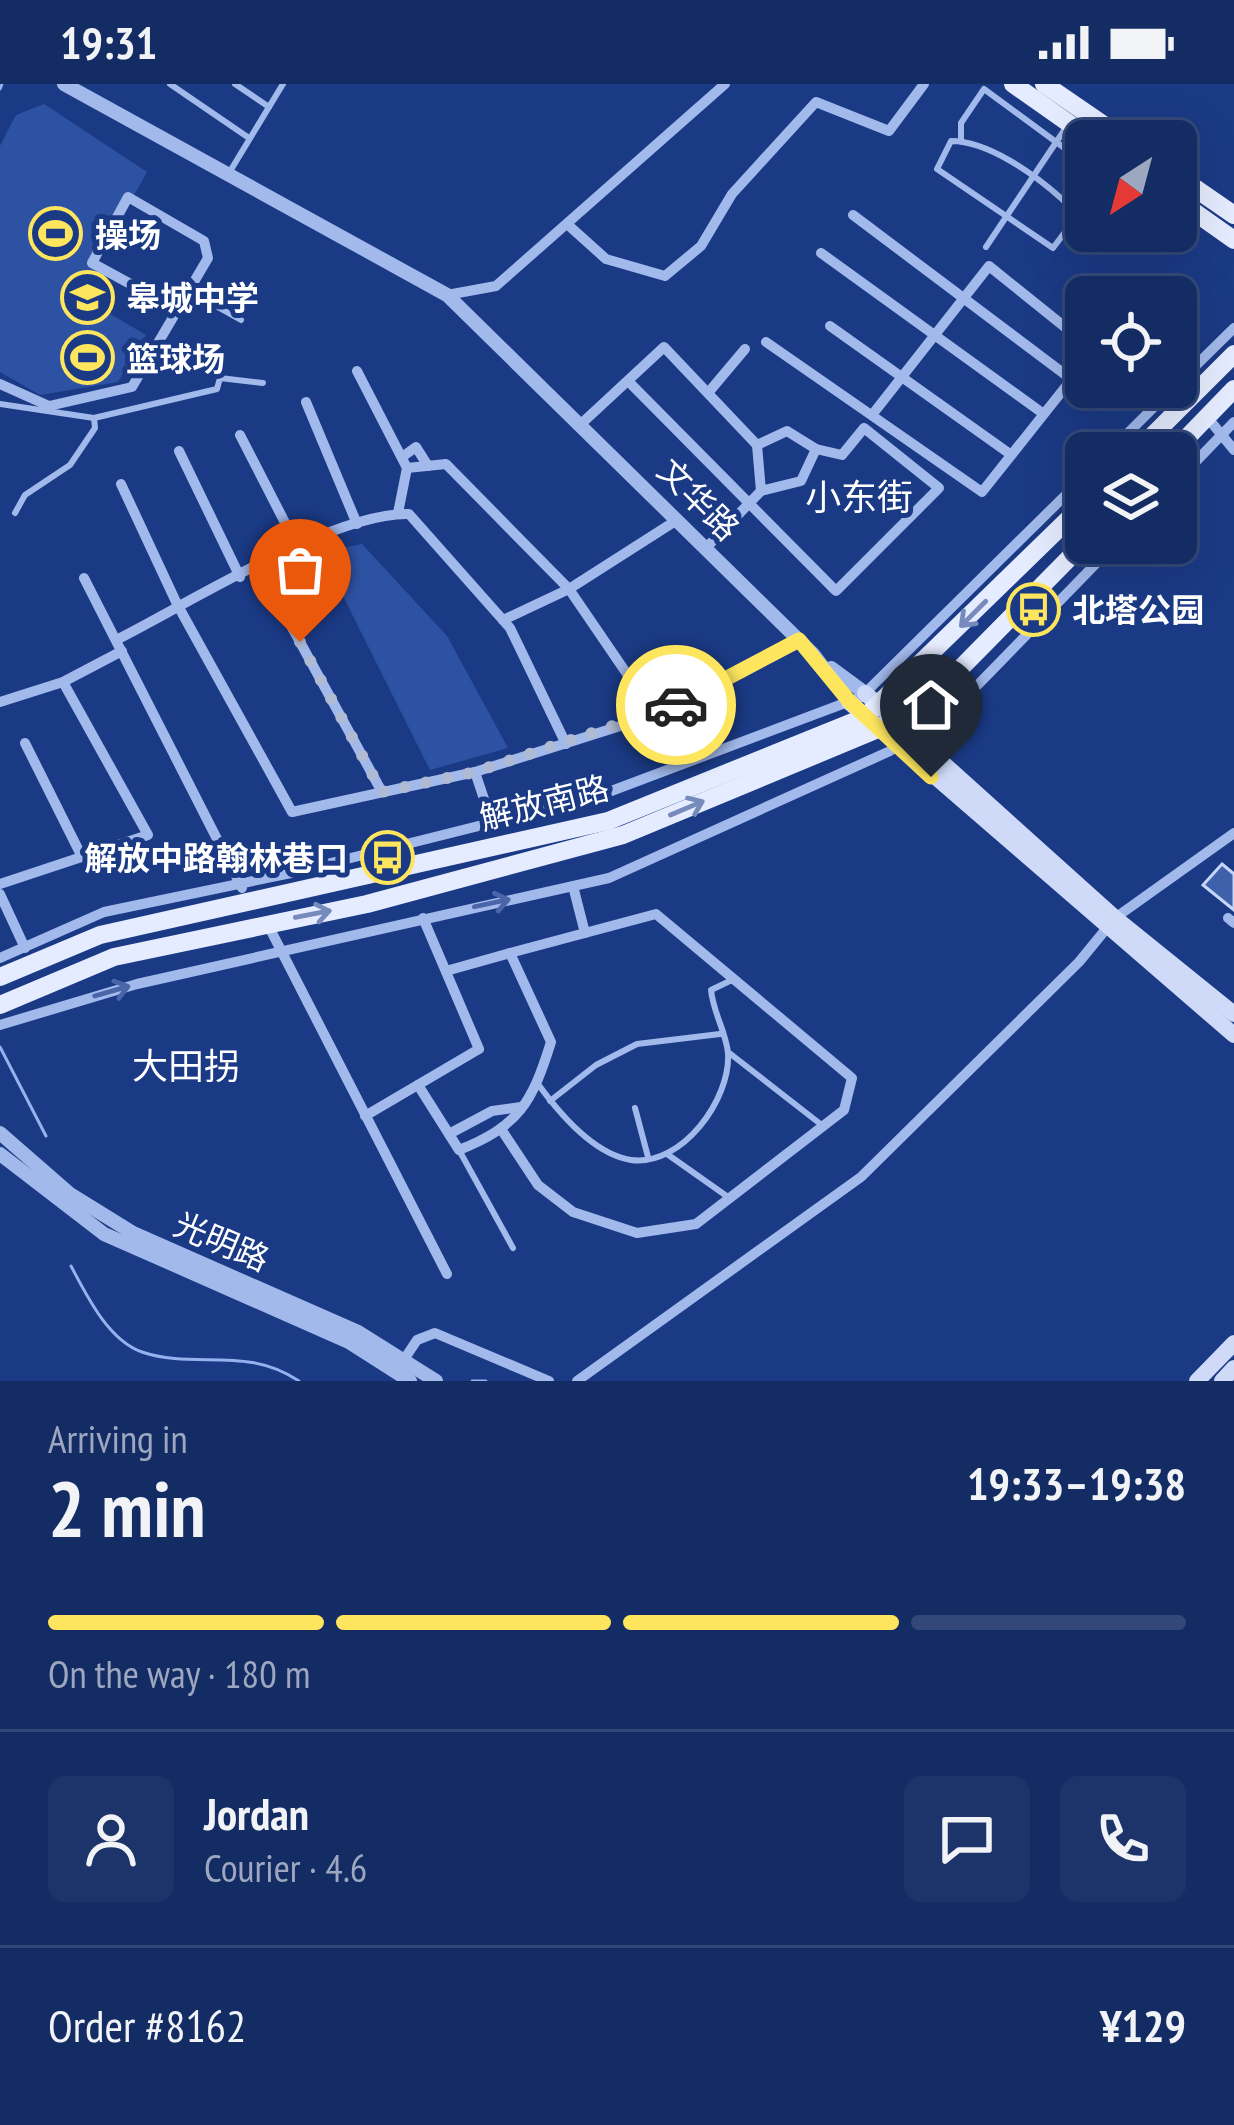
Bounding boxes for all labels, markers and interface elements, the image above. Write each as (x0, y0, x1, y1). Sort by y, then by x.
text: 19:31 (60, 13, 157, 71)
north arrow (1065, 120, 1197, 252)
map controls (1065, 120, 1197, 564)
sports icon: 操场 (28, 206, 84, 262)
place label: 操场 (95, 213, 161, 256)
school or university icon: 皋城中学 (60, 269, 116, 325)
place label: 皋城中学 (127, 276, 259, 319)
button: locate (1065, 276, 1197, 408)
sports icon: 篮球场 (59, 330, 115, 386)
place label: 篮球场 (126, 337, 225, 380)
button: layers (1065, 432, 1197, 564)
street label: 文华路 (649, 449, 749, 549)
district label: 小东街 (805, 473, 913, 520)
pin (249, 519, 351, 642)
icon: bag (267, 537, 333, 603)
bus stop icon: 北塔公园 (1005, 581, 1061, 637)
place label: 北塔公园 (1072, 588, 1204, 631)
one-way arrow (959, 599, 988, 628)
courier (616, 645, 736, 765)
pin (880, 654, 982, 777)
icon: car (643, 672, 709, 738)
icon: home (898, 672, 964, 738)
street label: 解放南路 (475, 765, 613, 839)
one-way arrow (668, 796, 705, 817)
bus stop icon: 解放中路翰林巷口 (359, 829, 415, 885)
place label: 解放中路翰林巷口 (84, 836, 348, 879)
one-way arrow (472, 891, 510, 914)
one-way arrow (292, 902, 331, 924)
one-way arrow (92, 979, 130, 1001)
district label: 大田拐 (132, 1042, 240, 1089)
street label: 光明路 (168, 1202, 276, 1280)
text: Arriving in (48, 1413, 188, 1464)
text: 19:33–19:38 (967, 1454, 1186, 1512)
text: 2 min (48, 1458, 206, 1559)
text: On the way · 180 m (48, 1648, 310, 1699)
button: person (48, 1776, 174, 1902)
button: chat (904, 1776, 1030, 1902)
button: phone (1060, 1776, 1186, 1902)
text: Jordan (204, 1784, 309, 1842)
text: Courier · 4.6 (204, 1842, 367, 1893)
text: Order #8162 (48, 1996, 246, 2054)
text: ¥129 (1100, 1996, 1186, 2054)

